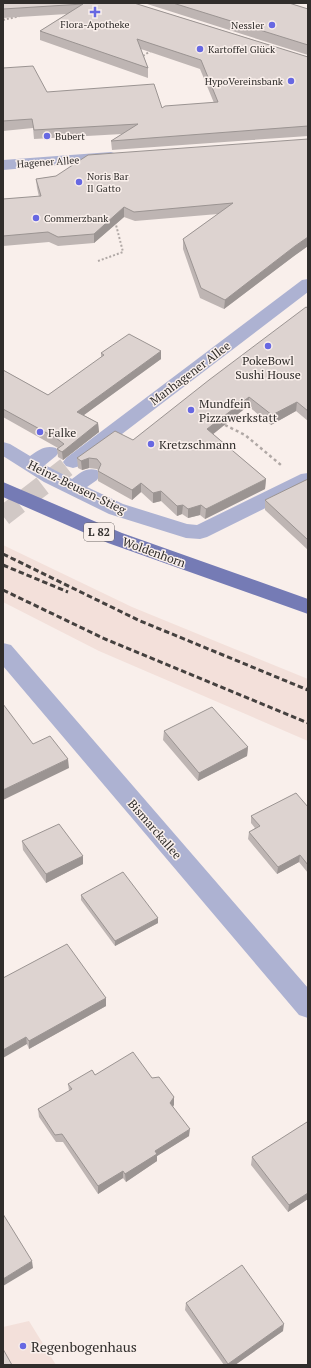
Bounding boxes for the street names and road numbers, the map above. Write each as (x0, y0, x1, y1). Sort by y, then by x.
street label: Hagener Allee (16, 153, 80, 171)
street label: Manhagener Allee (147, 338, 233, 408)
street label: Heinz-Beusen-Stieg (26, 457, 129, 517)
road number: L 82 (84, 523, 114, 541)
street label: Woldenhorn (120, 534, 188, 570)
street label: Bismarckallee (125, 796, 185, 862)

